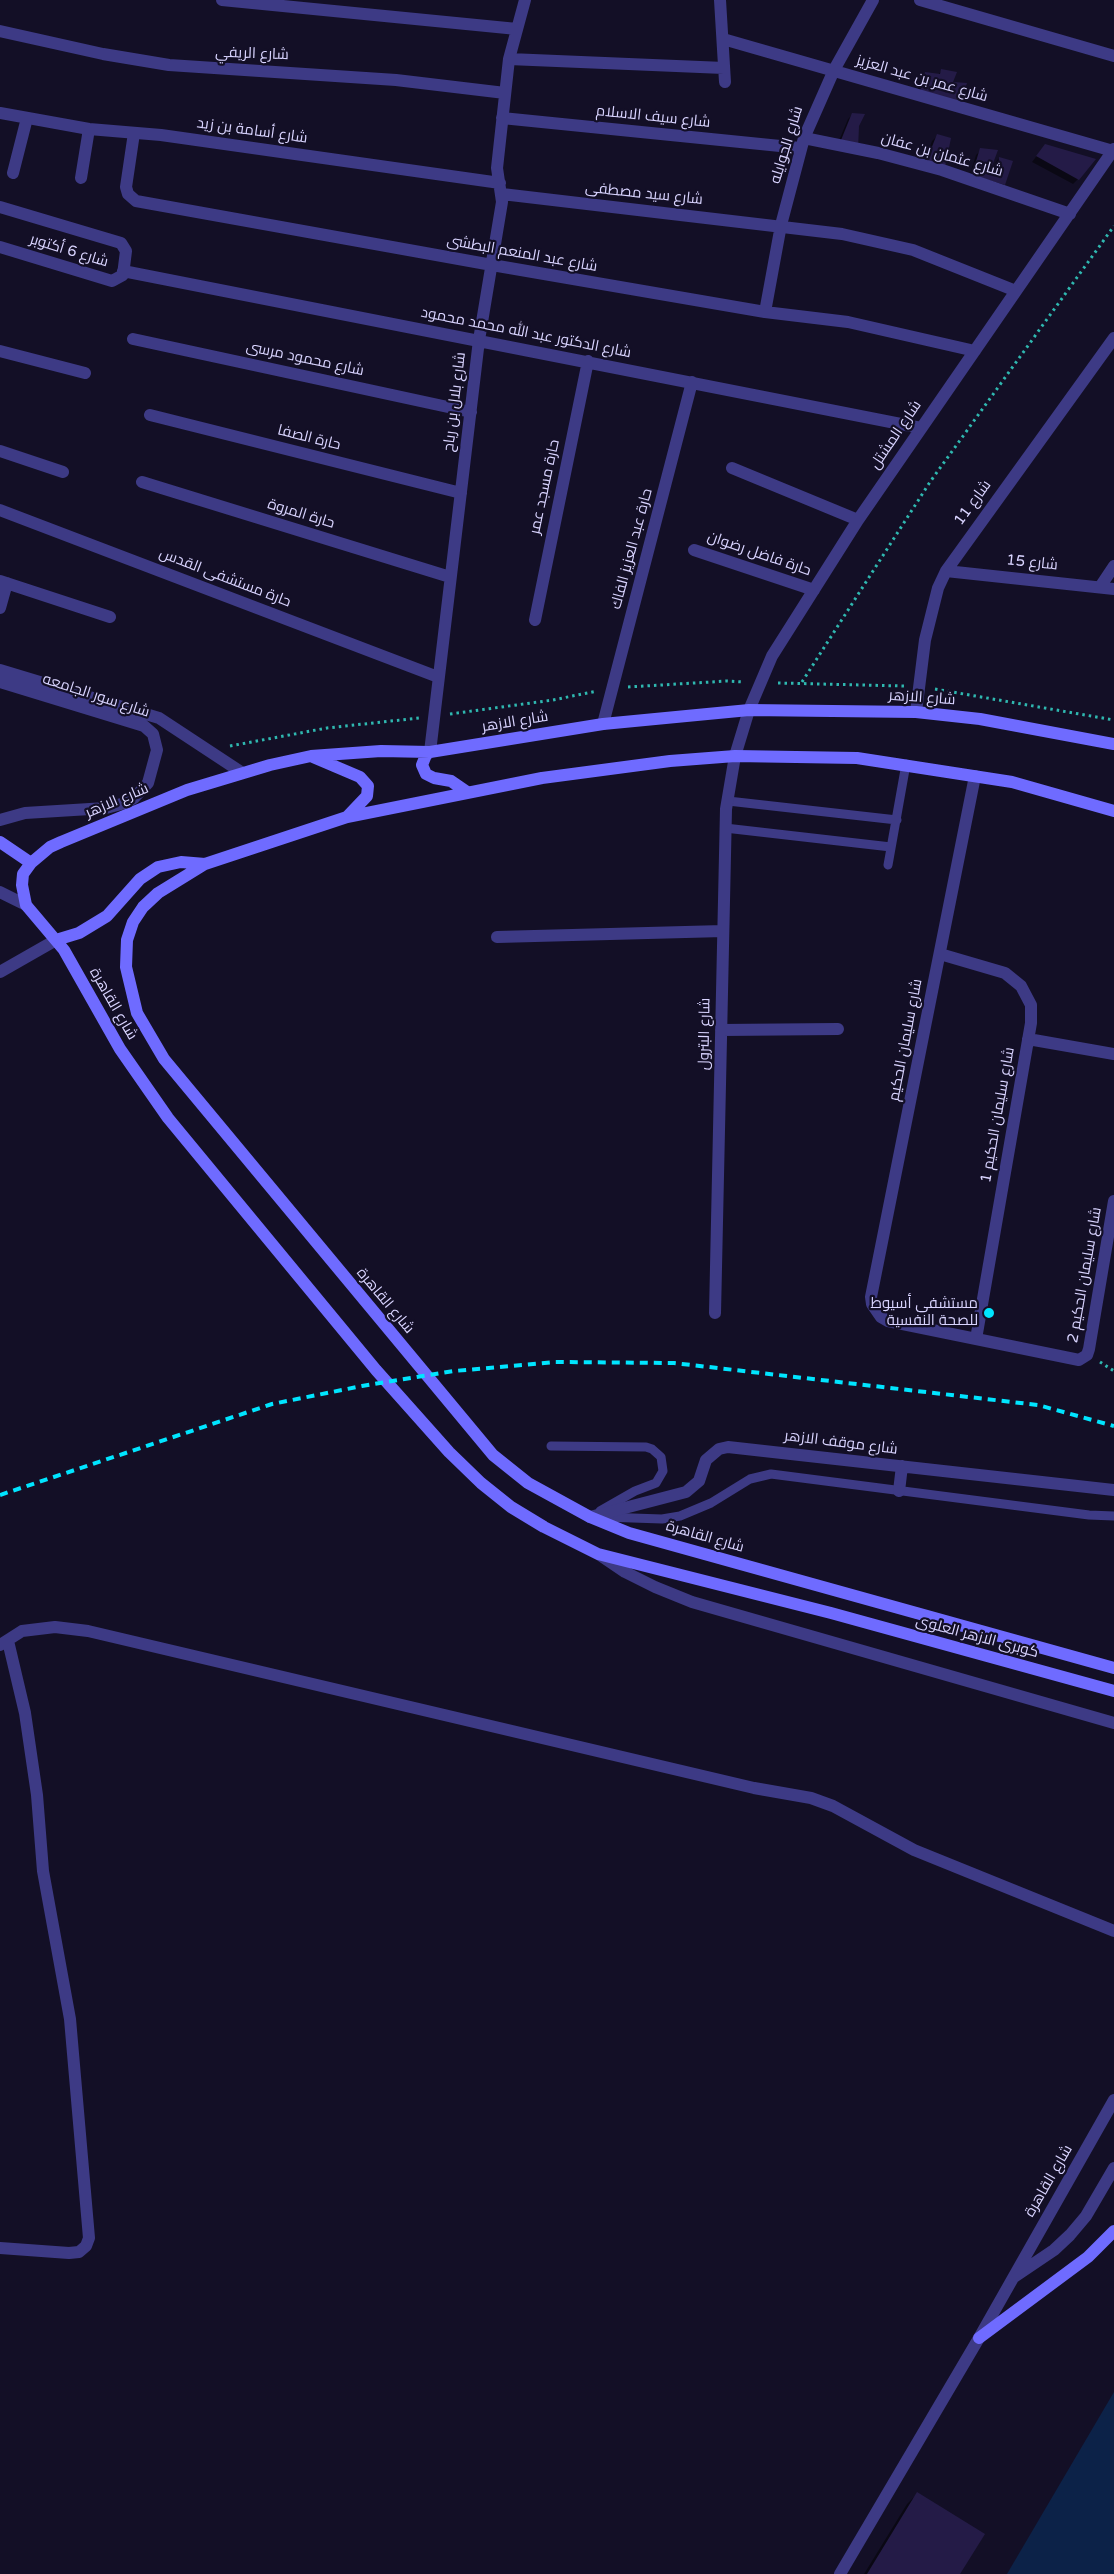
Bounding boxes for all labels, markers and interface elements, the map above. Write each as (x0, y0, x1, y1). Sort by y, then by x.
street label: شارع الريفي (215, 44, 289, 64)
street label: شارع عمر بن عبد العزيز (854, 52, 990, 106)
street label: شارع سيف الاسلام (595, 102, 711, 132)
street label: شارع الجوايله (767, 104, 807, 186)
street label: شارع أسامة بن زيد (195, 114, 309, 148)
street label: شارع عثمان بن عفان (879, 129, 1005, 181)
street label: شارع سيد مصطفى (584, 179, 704, 209)
street label: شارع 6 أكتوبر (28, 231, 110, 271)
street label: شارع عبد المنعم البطشى (445, 232, 599, 276)
street label: شارع الدكتور عبد الله محمد محمود (419, 304, 633, 362)
street label: شارع محمود مرسى (244, 338, 366, 380)
street label: شارع بلال بن رباح (440, 351, 470, 453)
street label: شارع المشتل (866, 397, 926, 473)
street label: حارة الصفا (276, 421, 342, 455)
street label: حارة مسجد عمر (526, 438, 564, 536)
street label: شارع 11 (950, 477, 996, 529)
street label: حارة عبد العزيز الفاك (607, 487, 657, 611)
street label: حارة المروة (265, 495, 337, 533)
street label: حارة فاضل رضوان (705, 528, 813, 580)
street label: حارة مستشفى القدس (156, 545, 294, 611)
street label: شارع 15 (1005, 551, 1059, 575)
street label: شارع سور الجامعه (40, 670, 152, 722)
street label: شارع الازهر (888, 687, 956, 709)
street label: شارع الازهر (480, 708, 550, 736)
street label: شارع الازهر (83, 780, 151, 822)
street label: شارع القاهرة (85, 965, 141, 1043)
street label: شارع سليمان الحكيم (885, 977, 927, 1103)
street label: شارع البترول (695, 998, 715, 1070)
street label: شارع سليمان الحكيم 1 (977, 1046, 1019, 1184)
street label: شارع سليمان الحكيم 2 (1064, 1206, 1106, 1344)
street label: شارع القاهرة (352, 1264, 418, 1338)
place label: مستشفى أسيوط للصحة النفسية (870, 1295, 978, 1330)
marker: مستشفى أسيوط للصحة النفسية (982, 1306, 996, 1320)
street label: شارع موقف الازهر (783, 1427, 899, 1459)
street label: شارع القاهرة (664, 1517, 746, 1557)
street label: كوبرى الازهر العلوى (914, 1612, 1040, 1662)
street label: شارع القاهرة (1021, 2142, 1077, 2220)

